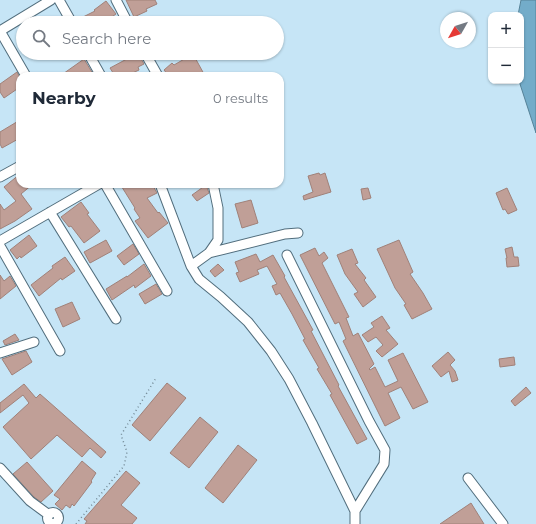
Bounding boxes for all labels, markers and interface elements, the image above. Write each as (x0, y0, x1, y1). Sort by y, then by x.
north arrow (440, 12, 476, 48)
map controls (488, 12, 524, 84)
button: + (488, 12, 524, 48)
search box (16, 16, 284, 60)
icon: search (30, 27, 52, 49)
text: Search here (62, 29, 151, 48)
button: − (488, 48, 524, 84)
text: Nearby (32, 88, 96, 108)
text: 0 results (213, 90, 268, 106)

